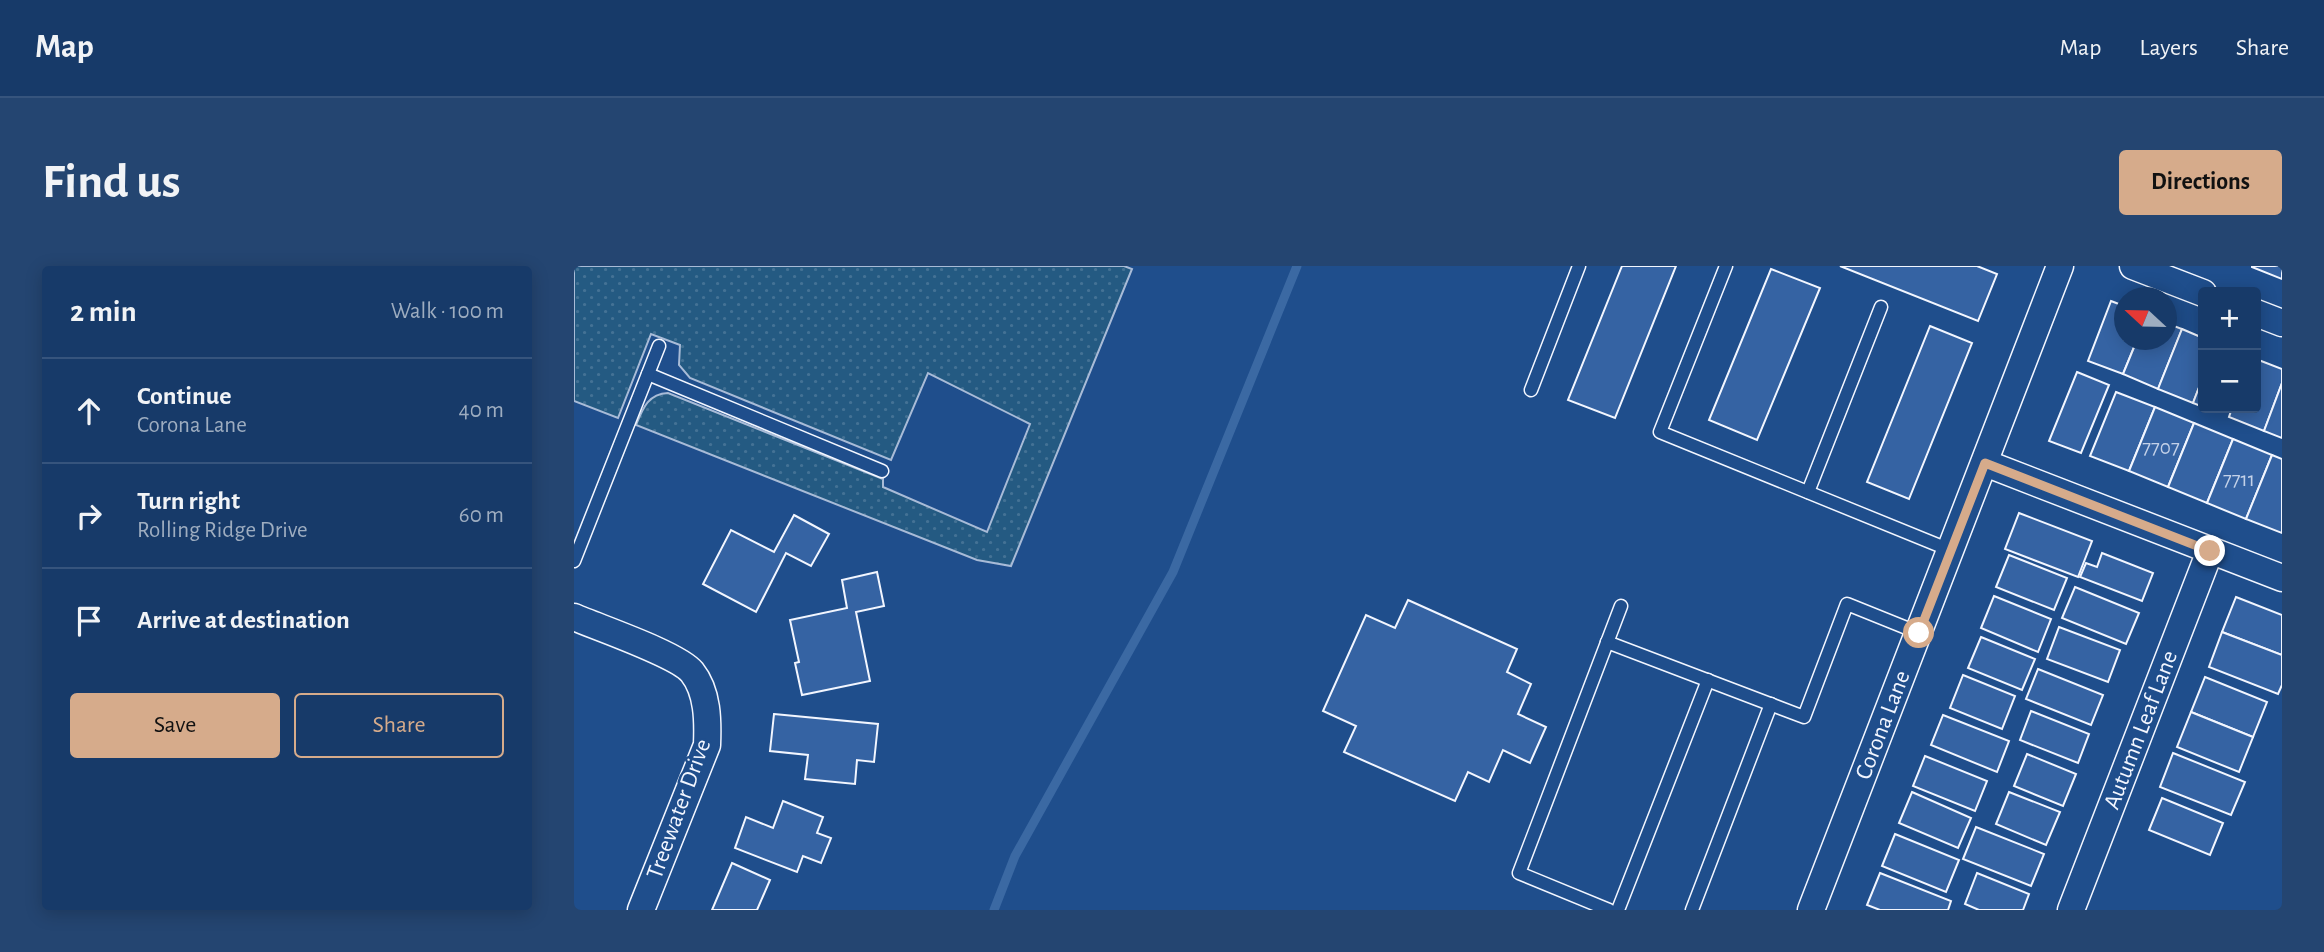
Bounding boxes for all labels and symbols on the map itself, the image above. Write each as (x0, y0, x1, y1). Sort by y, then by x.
north arrow (2114, 287, 2177, 350)
house number: 7707 (2142, 437, 2180, 458)
house number: 7711 (2223, 469, 2255, 490)
route end (2194, 535, 2225, 566)
route start (1903, 617, 1934, 648)
street label: Autumn Leaf Lane (2100, 647, 2182, 813)
street label: Corona Lane (1851, 667, 1915, 783)
street label: Treewater Drive (643, 736, 715, 882)

